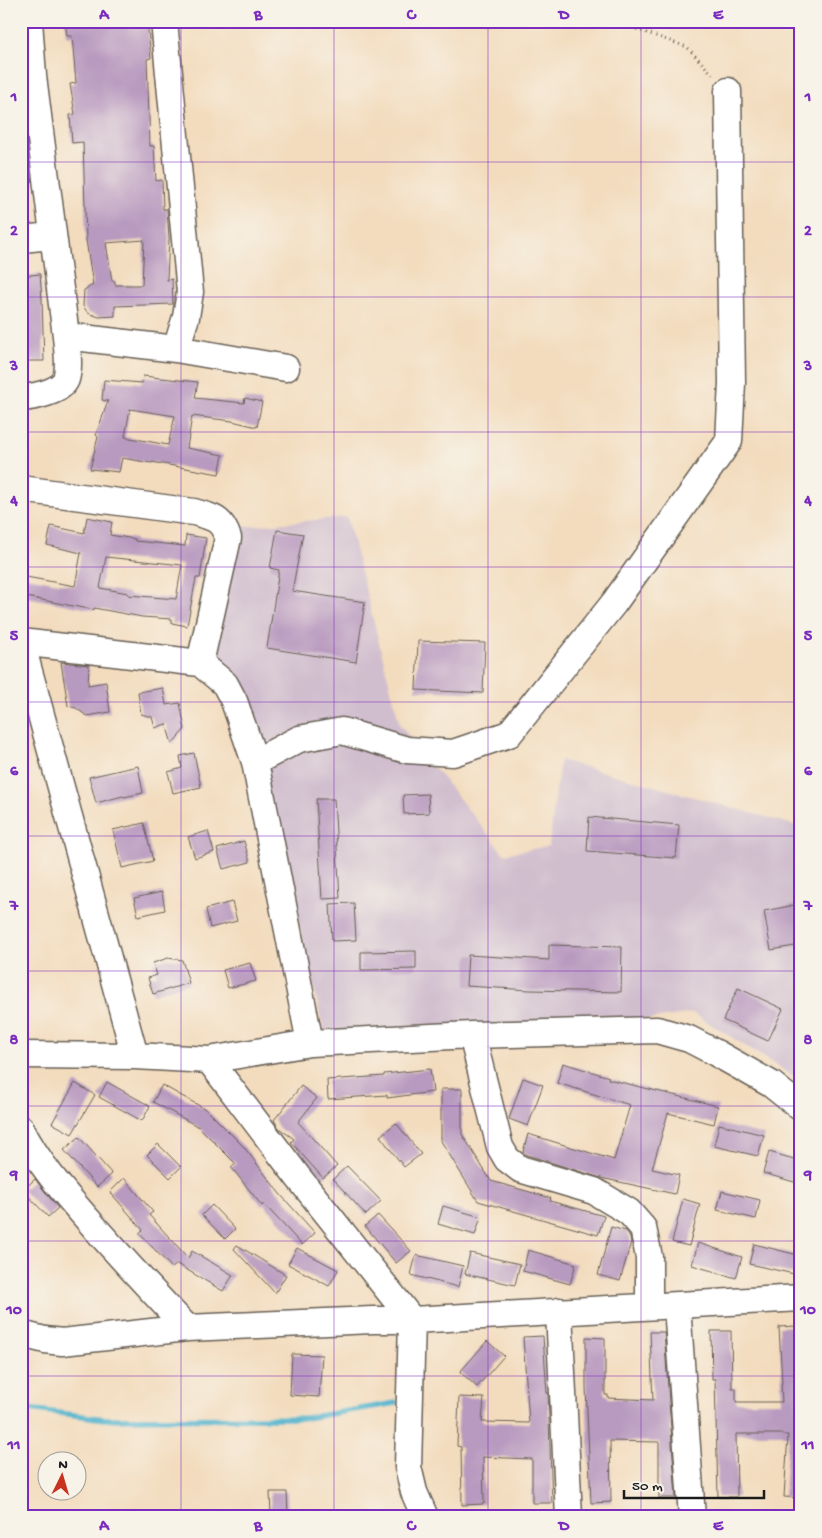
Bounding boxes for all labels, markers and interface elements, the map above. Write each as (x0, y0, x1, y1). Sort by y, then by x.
text: A (98, 7, 110, 26)
text: B (253, 7, 263, 26)
text: C (406, 7, 417, 26)
text: D (557, 7, 570, 26)
text: E (713, 7, 724, 26)
text: 1 (10, 89, 17, 108)
text: 1 (804, 89, 811, 108)
text: 2 (10, 223, 18, 242)
text: 2 (804, 223, 812, 242)
text: 3 (9, 358, 18, 377)
text: 3 (803, 358, 812, 377)
text: 4 (9, 493, 18, 512)
text: 4 (803, 493, 812, 512)
text: 5 (10, 628, 19, 647)
text: 5 (804, 628, 813, 647)
text: 6 (10, 763, 19, 782)
text: 6 (804, 763, 813, 782)
text: 7 (9, 898, 19, 917)
text: 7 (803, 898, 813, 917)
text: 8 (10, 1032, 19, 1051)
text: 8 (804, 1032, 813, 1051)
text: 9 (9, 1167, 18, 1186)
text: 9 (803, 1167, 812, 1186)
text: 10 (5, 1302, 22, 1321)
text: 10 (799, 1302, 816, 1321)
text: 11 (7, 1437, 20, 1456)
text: 11 (801, 1437, 814, 1456)
north arrow (38, 1450, 88, 1500)
text: N (58, 1457, 68, 1474)
scale bar (624, 1468, 764, 1500)
text: 50 m (632, 1478, 663, 1496)
text: A (98, 1518, 110, 1537)
text: B (253, 1518, 263, 1537)
text: C (406, 1518, 417, 1537)
text: D (557, 1518, 570, 1537)
text: E (713, 1518, 724, 1537)

